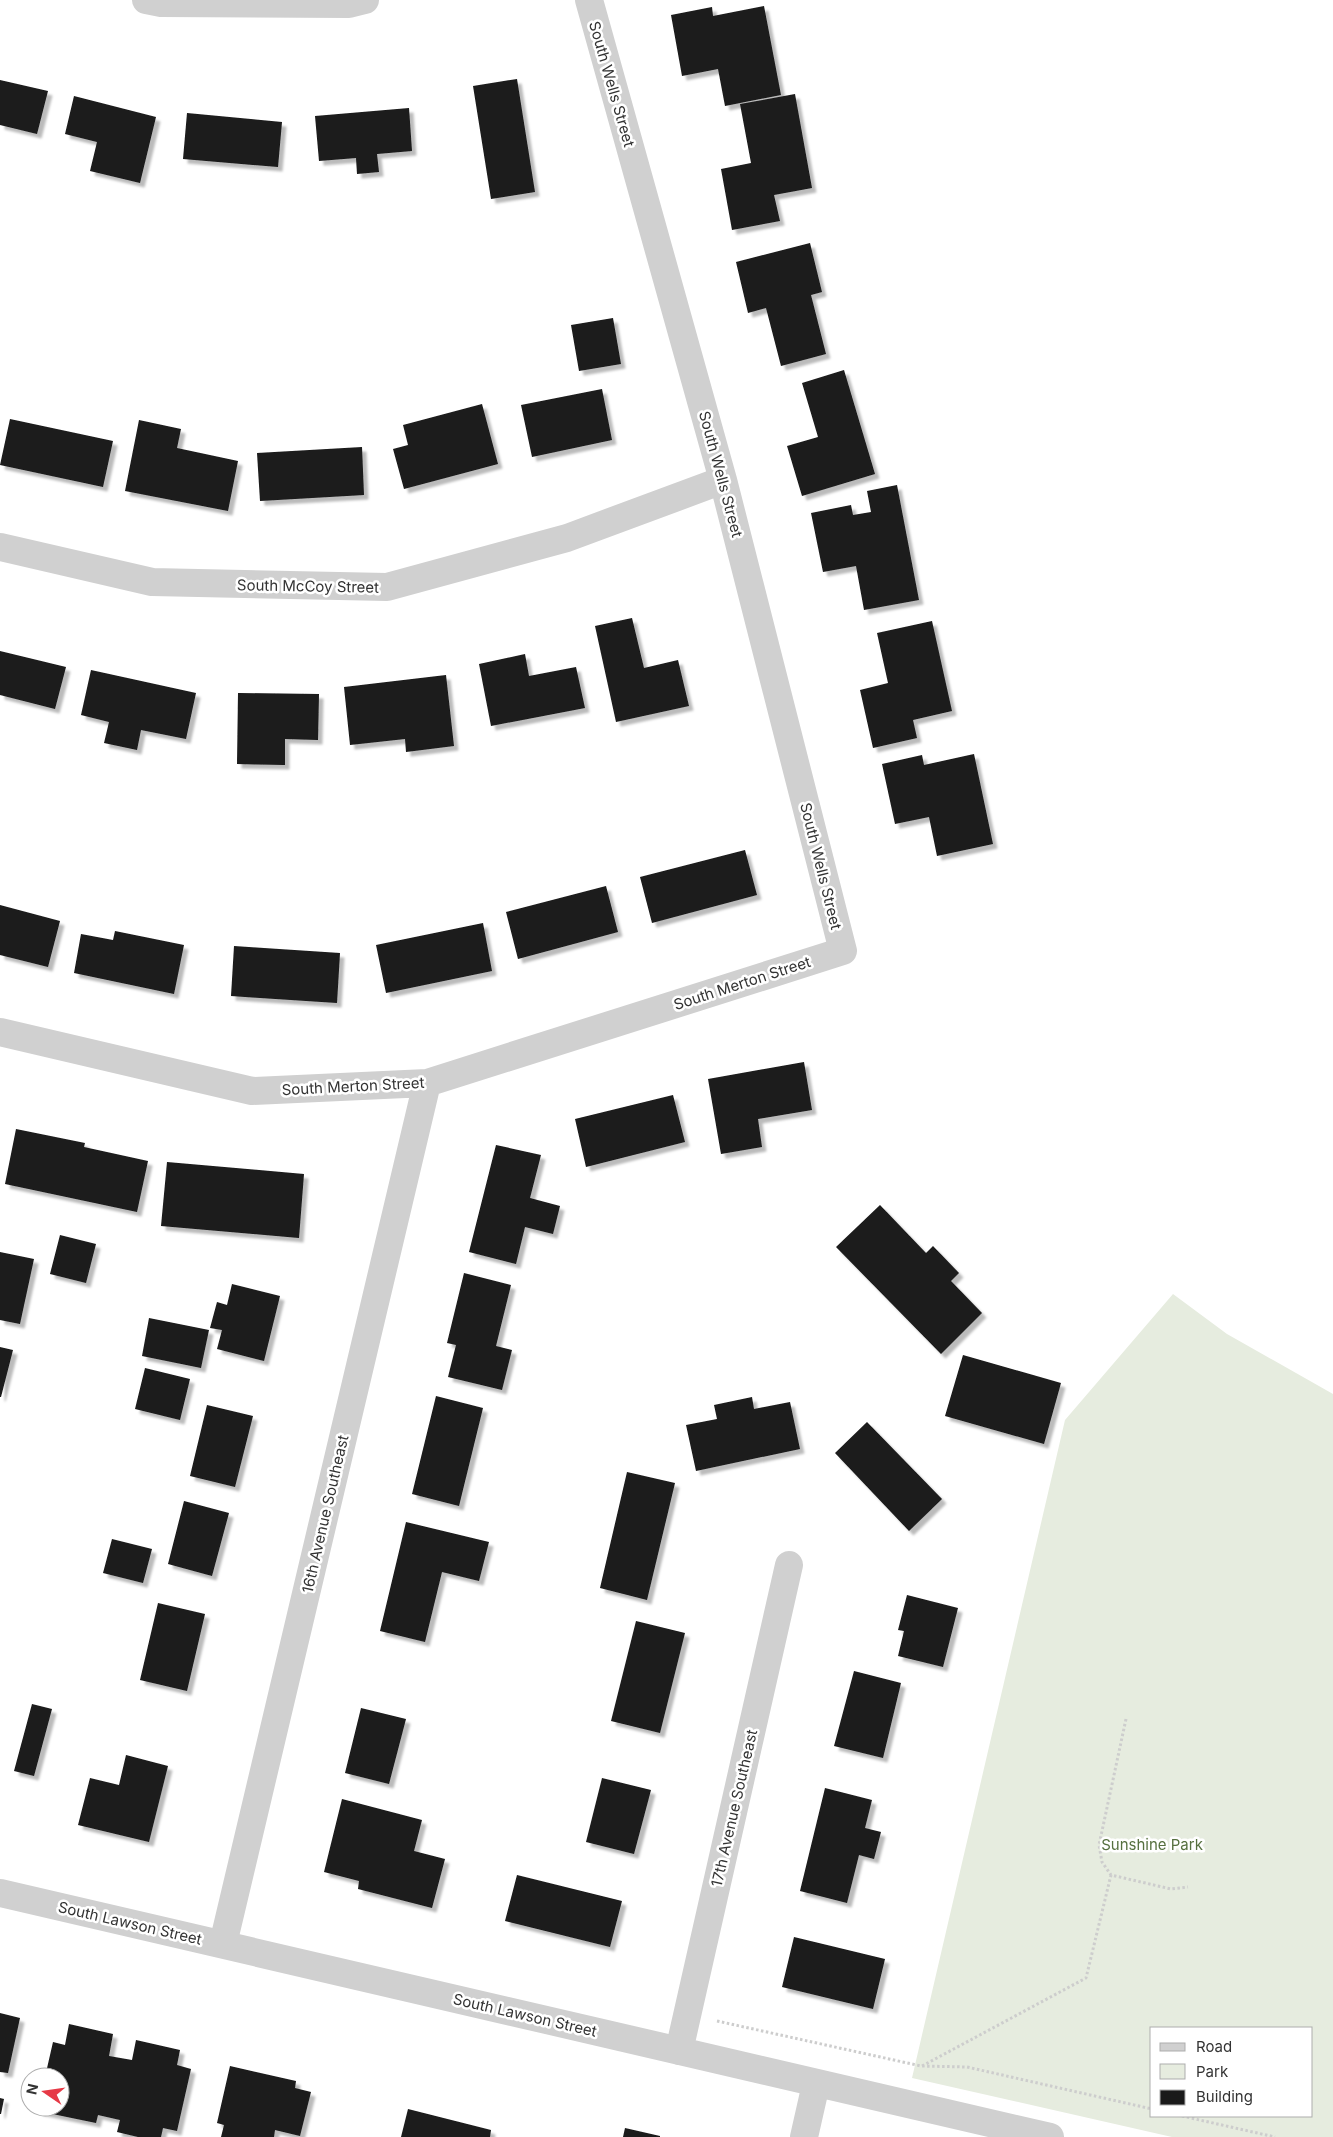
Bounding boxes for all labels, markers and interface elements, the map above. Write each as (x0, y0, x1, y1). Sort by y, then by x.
street label: South Wells Street (585, 19, 639, 149)
street label: South Wells Street (695, 409, 747, 539)
street label: South McCoy Street (237, 575, 379, 597)
street label: South Wells Street (796, 801, 846, 931)
street label: South Merton Street (671, 952, 813, 1014)
street label: South Merton Street (281, 1073, 425, 1099)
street label: 16th Avenue Southeast (298, 1433, 352, 1595)
street label: 17th Avenue Southeast (707, 1727, 761, 1889)
park label: Sunshine Park (1101, 1835, 1204, 1854)
street label: South Lawson Street (56, 1897, 204, 1949)
street label: South Lawson Street (451, 1989, 599, 2041)
legend (1150, 2027, 1313, 2117)
text: Road (1196, 2037, 1232, 2056)
text: Park (1196, 2062, 1229, 2081)
north arrow (20, 2067, 70, 2117)
text: N (22, 2082, 41, 2096)
text: Building (1196, 2087, 1253, 2106)

